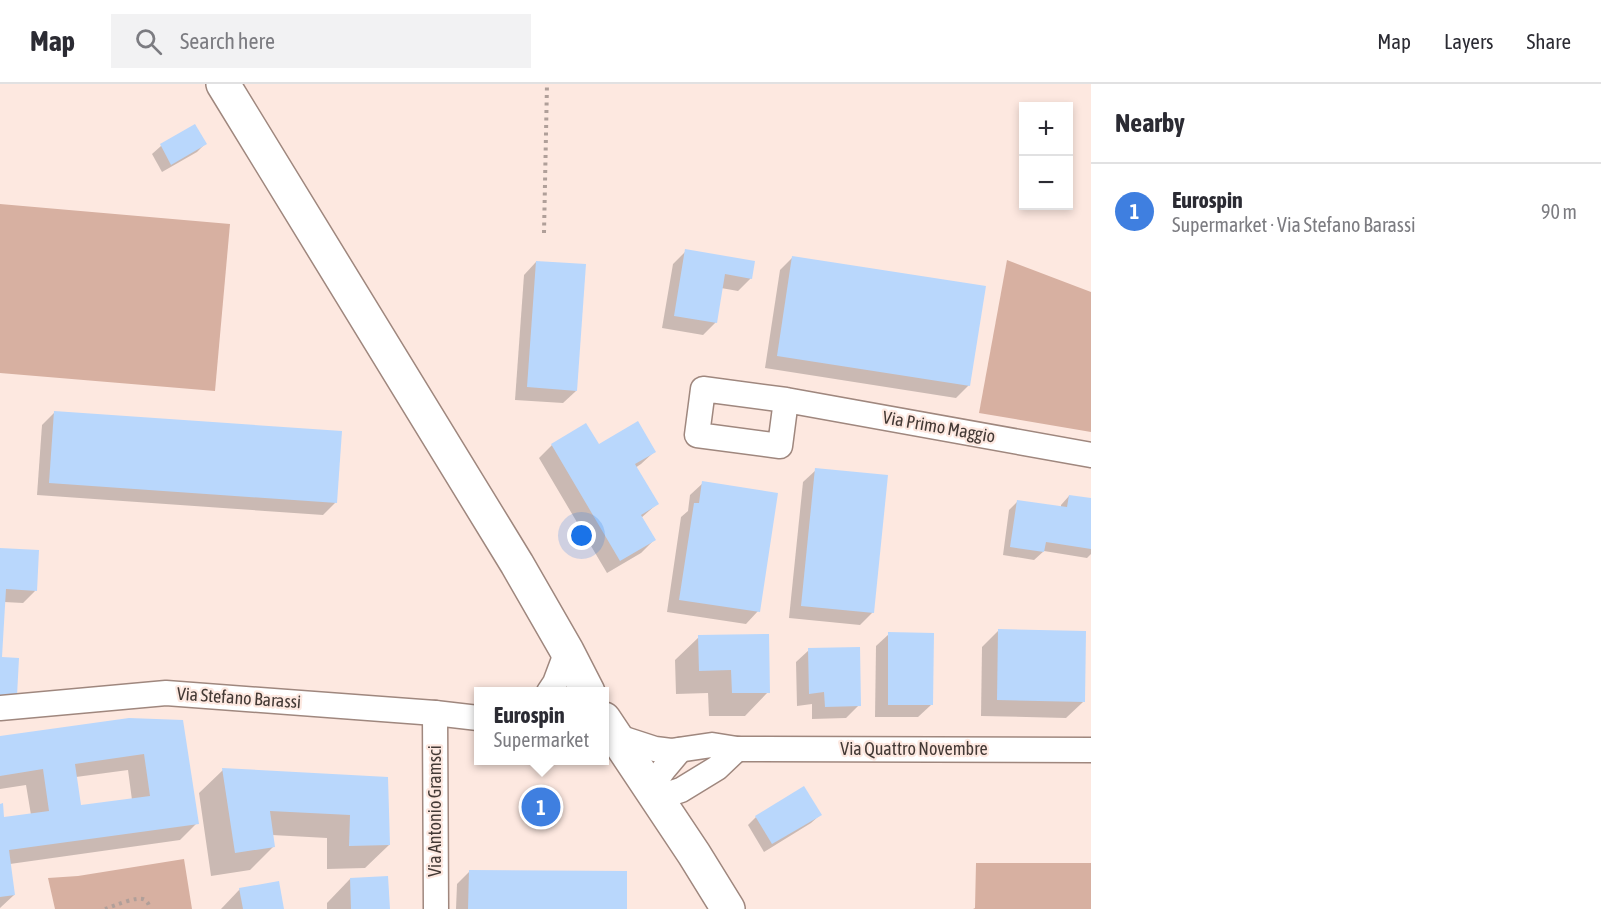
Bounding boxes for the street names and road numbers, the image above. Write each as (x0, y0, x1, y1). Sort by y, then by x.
street label: Via Primo Maggio (881, 406, 997, 447)
street label: Via Stefano Barassi (176, 683, 302, 712)
street label: Via Quattro Novembre (840, 738, 988, 759)
street label: Via Antonio Gramsci (424, 745, 445, 877)

